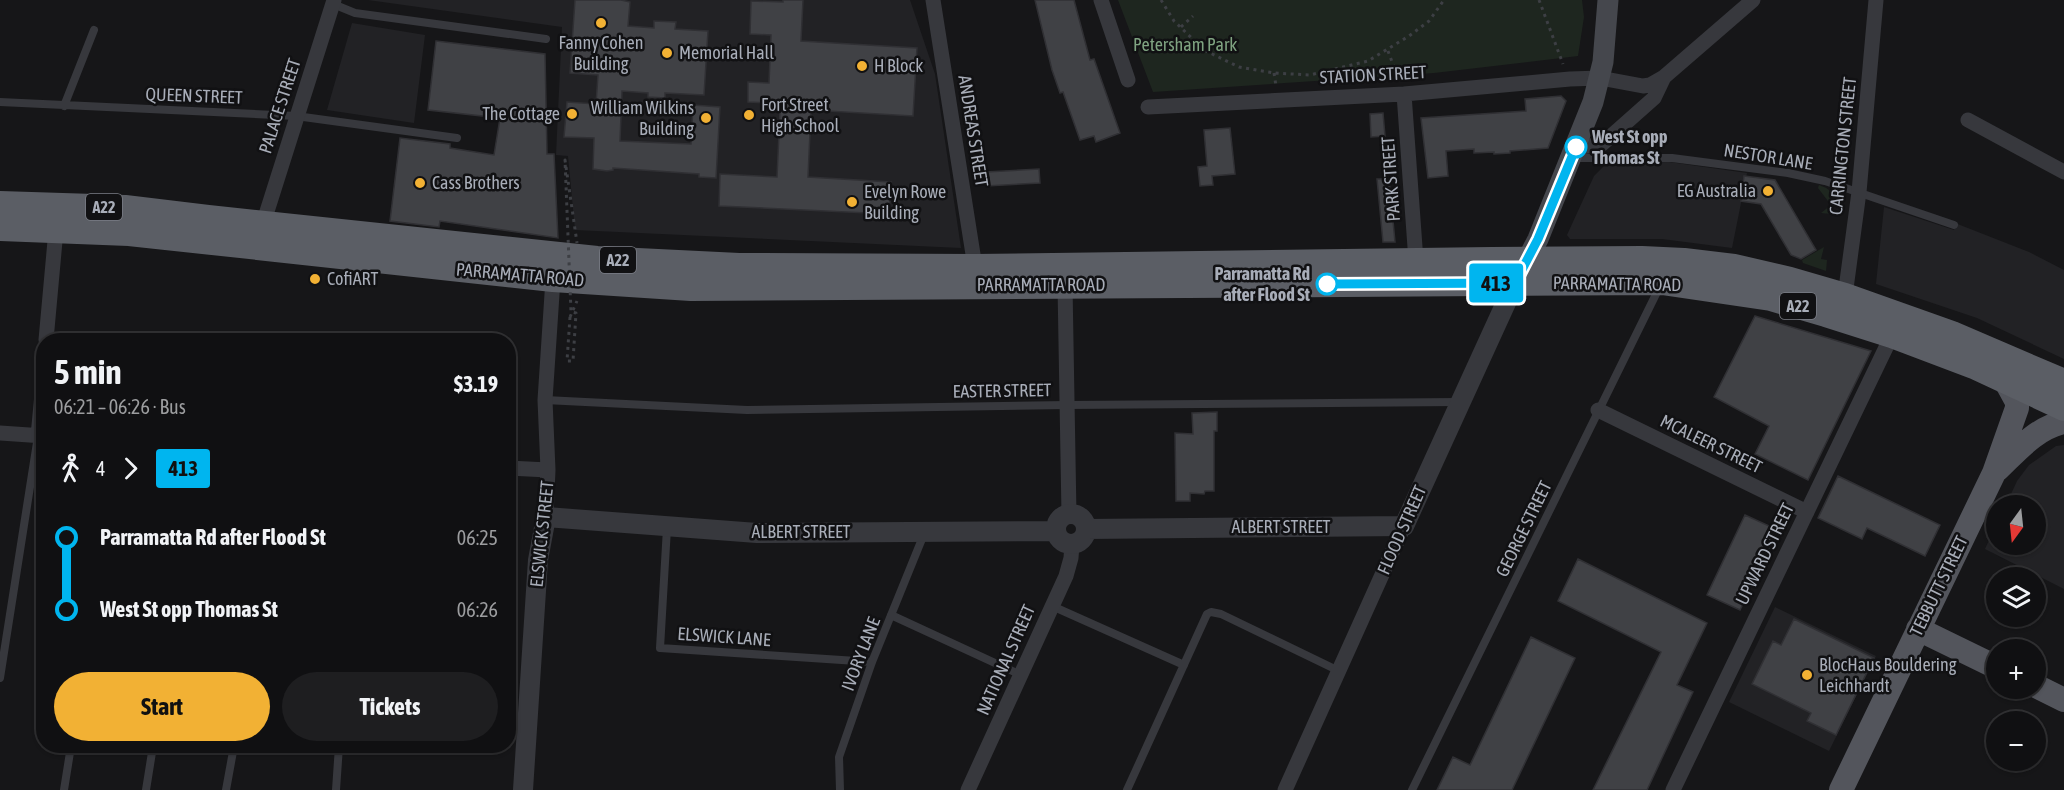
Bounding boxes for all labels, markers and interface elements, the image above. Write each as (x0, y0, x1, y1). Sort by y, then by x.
marker: Fanny Cohen Building (594, 16, 608, 30)
place label: Fanny Cohen Building (559, 32, 643, 74)
park label: Petersham Park (1133, 34, 1237, 55)
place label: Memorial Hall (679, 42, 774, 63)
marker: Memorial Hall (660, 46, 674, 60)
place label: H Block (874, 55, 923, 76)
street label: PALACE STREET (254, 56, 305, 156)
marker: H Block (855, 59, 869, 73)
street label: STATION STREET (1319, 61, 1427, 88)
street label: ANDREAS STREET (954, 74, 993, 188)
street label: CARRINGTON STREET (1825, 76, 1860, 216)
street label: QUEEN STREET (145, 83, 243, 108)
place label: Fort Street High School (761, 94, 839, 136)
place label: William Wilkins Building (591, 97, 694, 139)
place label: The Cottage (482, 103, 560, 124)
marker: The Cottage (565, 107, 579, 121)
marker: Fort Street High School (742, 108, 756, 122)
marker: William Wilkins Building (699, 111, 713, 125)
place label: West St opp Thomas St (1591, 126, 1667, 168)
street label: PARK STREET (1377, 136, 1404, 222)
marker: West St opp Thomas St (1565, 136, 1587, 158)
street label: NESTOR LANE (1722, 139, 1814, 174)
place label: Cass Brothers (432, 172, 520, 193)
marker: Cass Brothers (413, 176, 427, 190)
place label: EG Australia (1677, 180, 1756, 201)
place label: Evelyn Rowe Building (864, 181, 946, 223)
marker: EG Australia (1761, 184, 1775, 198)
road number: A22 (86, 194, 122, 220)
marker: Evelyn Rowe Building (845, 195, 859, 209)
road number: A22 (600, 247, 636, 273)
street label: PARRAMATTA ROAD (455, 258, 585, 291)
place label: Parramatta Rd after Flood St (1214, 263, 1311, 305)
line badge: 413 (1462, 264, 1531, 302)
place label: CofiART (327, 268, 378, 289)
text: 413 (1481, 271, 1511, 295)
marker: CofiART (308, 272, 322, 286)
street label: PARRAMATTA ROAD (1553, 272, 1681, 295)
marker: Parramatta Rd after Flood St (1316, 273, 1338, 295)
street label: PARRAMATTA ROAD (977, 274, 1105, 295)
road number: A22 (1780, 293, 1816, 319)
text: 5 min (54, 353, 121, 391)
text: $3.19 (454, 371, 498, 397)
street label: EASTER STREET (952, 379, 1052, 402)
text: 06:21 – 06:26 · Bus (54, 395, 186, 418)
street label: MCALEER STREET (1657, 410, 1766, 477)
icon: walk (54, 452, 87, 485)
icon: forward (114, 452, 147, 485)
text: 413 (168, 456, 198, 480)
text: 4 (96, 457, 105, 480)
street label: GEORGE STREET (1491, 477, 1556, 580)
street label: ELSWICK STREET (525, 480, 558, 588)
street label: FLOOD STREET (1373, 482, 1431, 578)
north arrow (1986, 495, 2046, 555)
map controls (1986, 495, 2046, 771)
street label: UPWARD STREET (1731, 500, 1798, 608)
street label: ALBERT STREET (1231, 516, 1331, 537)
street label: ALBERT STREET (751, 521, 851, 542)
text: Parramatta Rd after Flood St (100, 524, 326, 550)
text: 06:25 (457, 526, 498, 549)
street label: TEBBUTT STREET (1905, 532, 1972, 639)
button: layers (1986, 567, 2046, 627)
text: West St opp Thomas St (100, 596, 278, 622)
text: 06:26 (457, 598, 498, 621)
street label: NATIONAL STREET (972, 601, 1039, 718)
street label: IVORY LANE (837, 614, 884, 694)
street label: ELSWICK LANE (677, 623, 772, 650)
button: + (1986, 639, 2046, 699)
place label: BlocHaus Bouldering Leichhardt (1819, 654, 1957, 696)
marker: BlocHaus Bouldering Leichhardt (1800, 668, 1814, 682)
button: Start (54, 672, 270, 741)
button: Tickets (282, 672, 498, 741)
button: − (1986, 711, 2046, 771)

